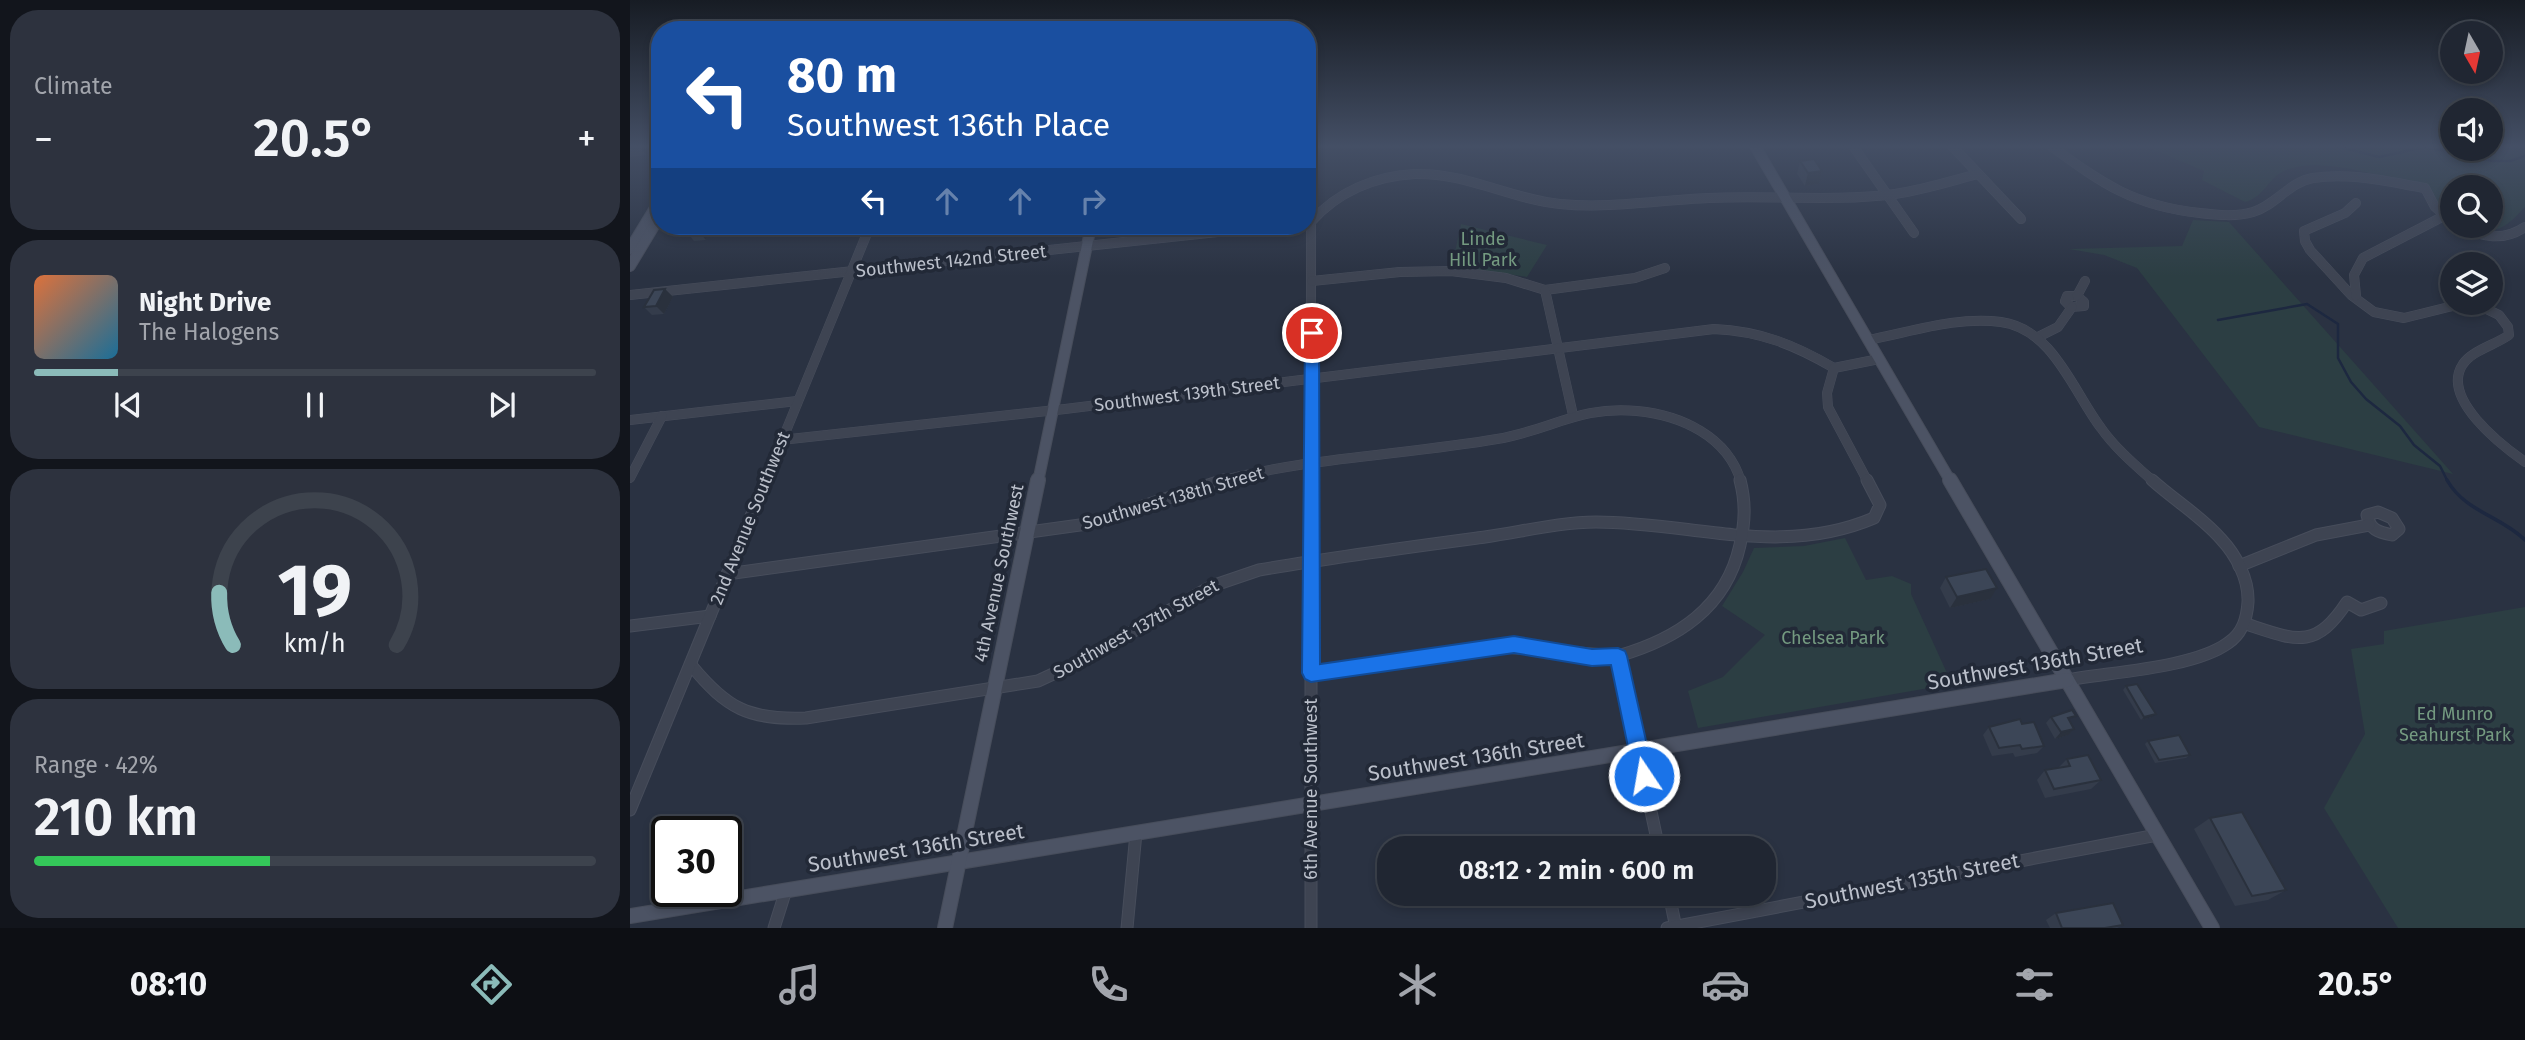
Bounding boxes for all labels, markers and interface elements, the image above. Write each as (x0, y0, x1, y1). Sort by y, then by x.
north arrow (2440, 21, 2502, 84)
map controls (2440, 21, 2503, 315)
text: 80 m (787, 46, 897, 105)
icon: left (672, 49, 763, 140)
text: Climate (34, 72, 113, 100)
button: sound (2440, 98, 2503, 161)
text: Southwest 136th Place (787, 106, 1110, 144)
text: 20.5° (253, 107, 377, 170)
text: − (34, 116, 53, 162)
text: + (577, 116, 596, 162)
button: search (2440, 175, 2503, 238)
icon: left (855, 182, 893, 220)
icon: ahead (928, 182, 966, 220)
icon: ahead (1001, 182, 1039, 220)
icon: right (1074, 182, 1112, 220)
park label: Linde Hill Park (1449, 228, 1518, 271)
street label: Southwest 142nd Street (855, 240, 1048, 282)
button: layers (2440, 252, 2503, 315)
text: Night Drive (139, 287, 271, 318)
pin (1282, 303, 1342, 363)
icon: arrive (1293, 314, 1331, 352)
text: The Halogens (139, 318, 279, 346)
street label: Southwest 139th Street (1093, 372, 1282, 416)
icon: previous (109, 386, 147, 424)
icon: pause (296, 386, 334, 424)
icon: next (483, 386, 521, 424)
street label: 2nd Avenue Southwest (705, 428, 795, 608)
street label: Southwest 138th Street (1080, 461, 1267, 534)
street label: 4th Avenue Southwest (969, 482, 1029, 664)
text: 19 (278, 547, 352, 634)
street label: Southwest 137th Street (1050, 574, 1223, 684)
park label: Chelsea Park (1781, 627, 1886, 649)
text: km/h (284, 629, 346, 659)
street label: Southwest 136th Street (1925, 632, 2145, 696)
street label: 6th Avenue Southwest (1300, 698, 1322, 880)
park label: Ed Munro Seahurst Park (2399, 703, 2512, 746)
street label: Southwest 136th Street (1366, 727, 1586, 787)
position arrow (1607, 739, 1681, 813)
text: Range · 42% (34, 751, 158, 779)
text: 210 km (34, 786, 198, 849)
speed limit sign: 30 (651, 816, 742, 907)
street label: Southwest 136th Street (806, 818, 1026, 878)
street label: Southwest 135th Street (1803, 847, 2022, 915)
text: 08:12 · 2 min · 600 m (1459, 855, 1694, 886)
icon: directions (467, 960, 516, 1009)
icon: music (775, 960, 824, 1009)
icon: phone (1084, 960, 1133, 1009)
icon: climate (1393, 960, 1442, 1009)
icon: car (1701, 960, 1750, 1009)
icon: filters (2010, 960, 2059, 1009)
text: 08:10 (130, 965, 207, 1003)
text: 20.5° (2318, 965, 2395, 1003)

